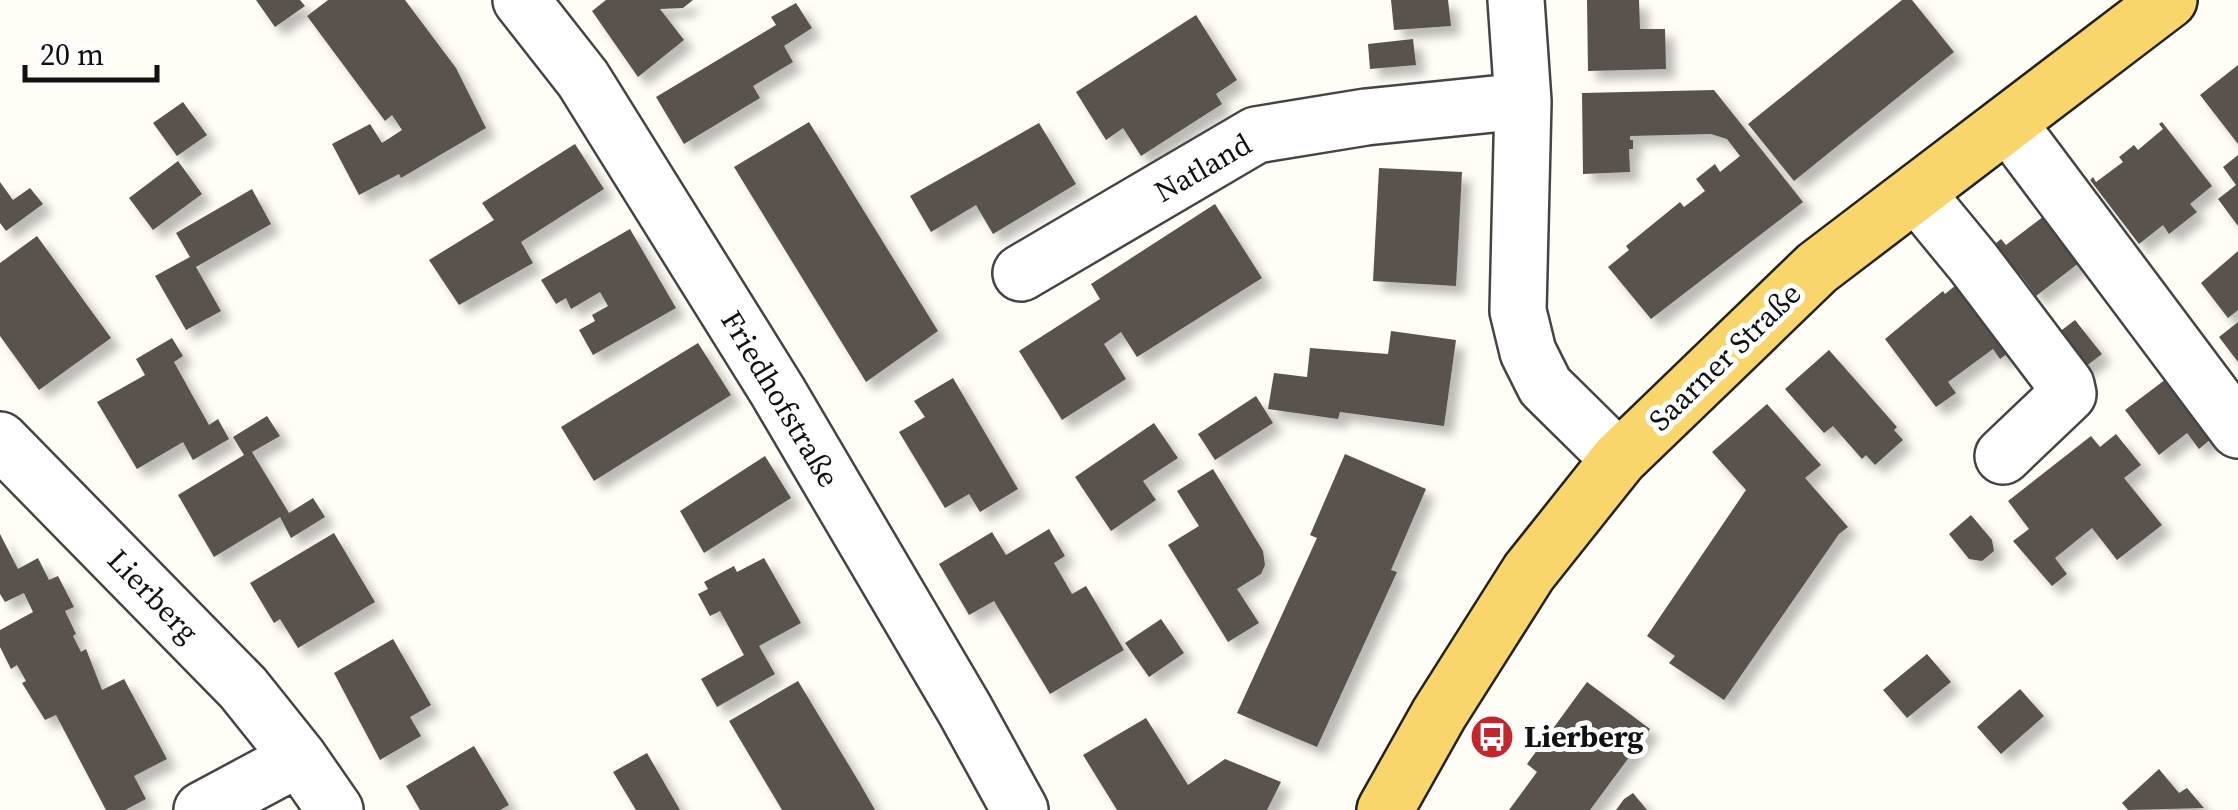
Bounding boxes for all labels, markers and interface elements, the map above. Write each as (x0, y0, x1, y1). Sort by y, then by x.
scale bar (25, 20, 158, 82)
text: 20 m (40, 34, 104, 75)
street label: Natland (1147, 123, 1259, 212)
street label: Saarner Straße (1640, 273, 1810, 440)
street label: Friedhofstraße (712, 303, 849, 495)
street label: Lierberg (99, 540, 208, 651)
bus stop icon: Lierberg (1469, 714, 1515, 760)
place label: Lierberg (1524, 716, 1644, 757)

